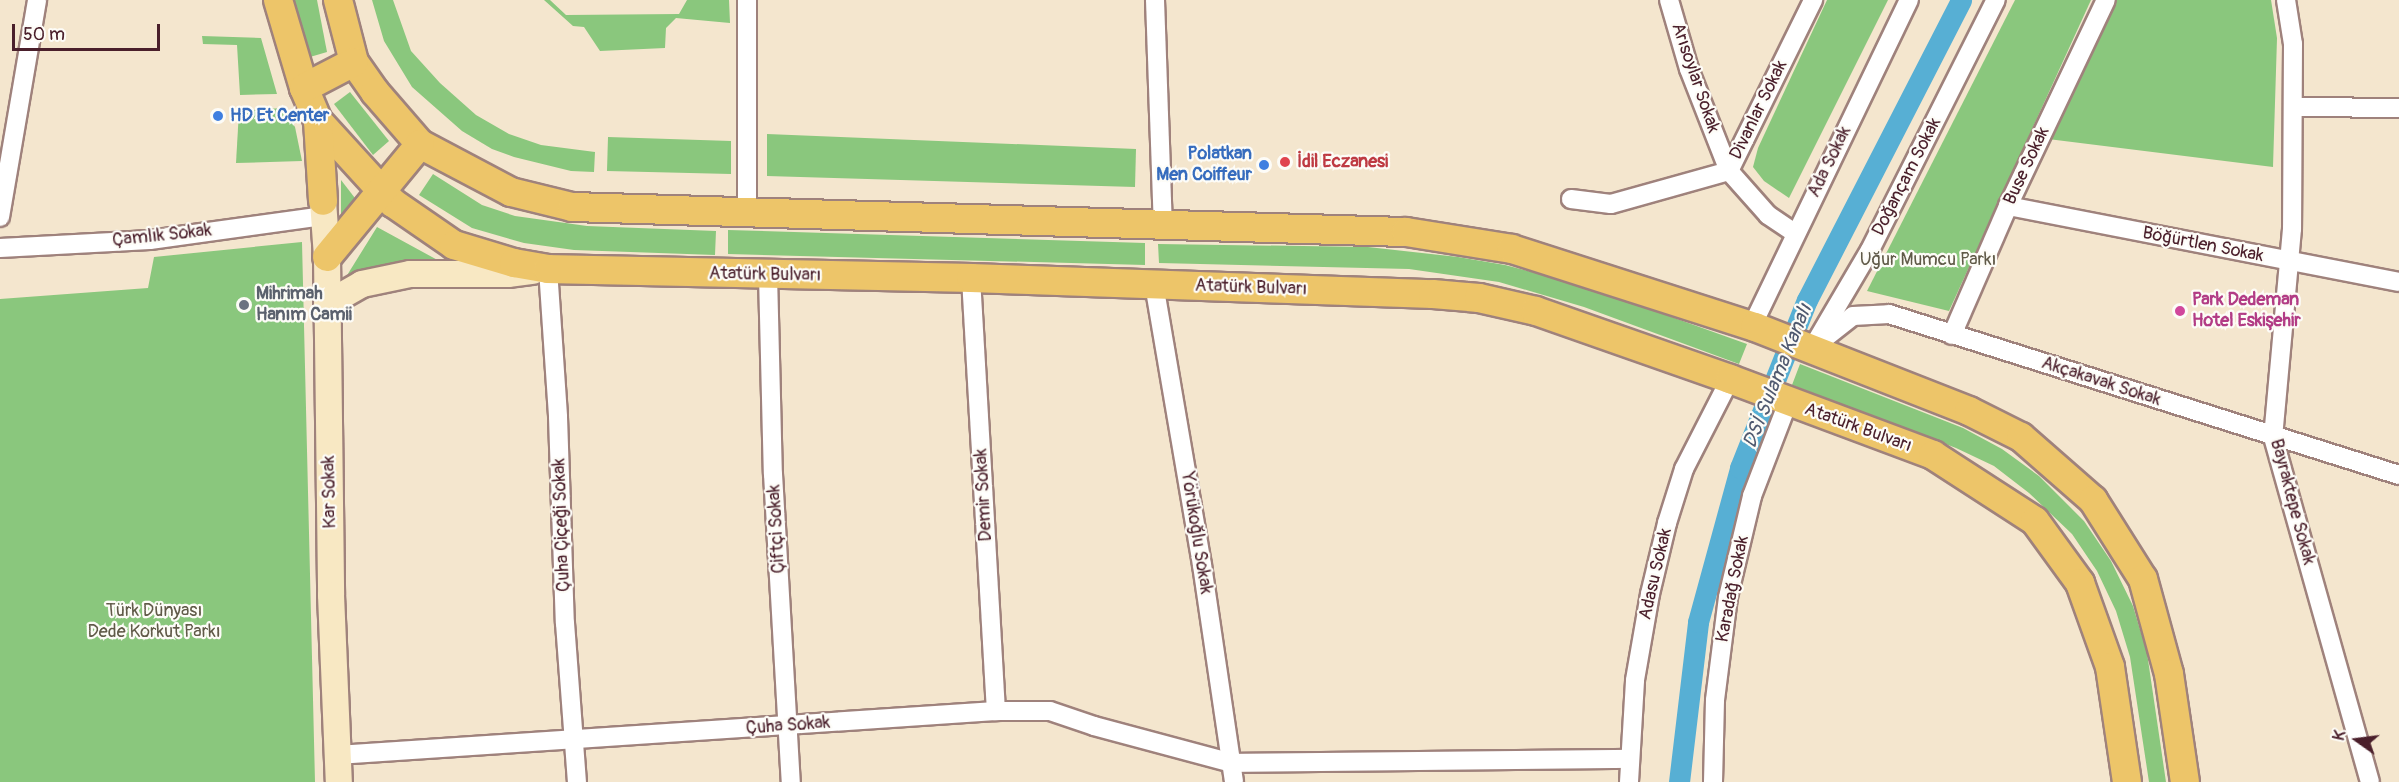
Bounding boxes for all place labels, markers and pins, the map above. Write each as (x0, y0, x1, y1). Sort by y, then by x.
place label: HD Et Center (230, 105, 329, 127)
marker: HD Et Center (211, 109, 225, 123)
place label: Polatkan Men Coiffeur (1156, 144, 1252, 186)
place label: İdil Eczanesi (1297, 151, 1388, 173)
marker: İdil Eczanesi (1278, 155, 1292, 169)
marker: Polatkan Men Coiffeur (1257, 158, 1271, 172)
place label: Mihrimah Hanım Camii (256, 284, 352, 326)
place label: Park Dedeman Hotel Eskişehir (2192, 290, 2301, 332)
marker: Mihrimah Hanım Camii (237, 298, 251, 312)
marker: Park Dedeman Hotel Eskişehir (2173, 304, 2187, 318)

